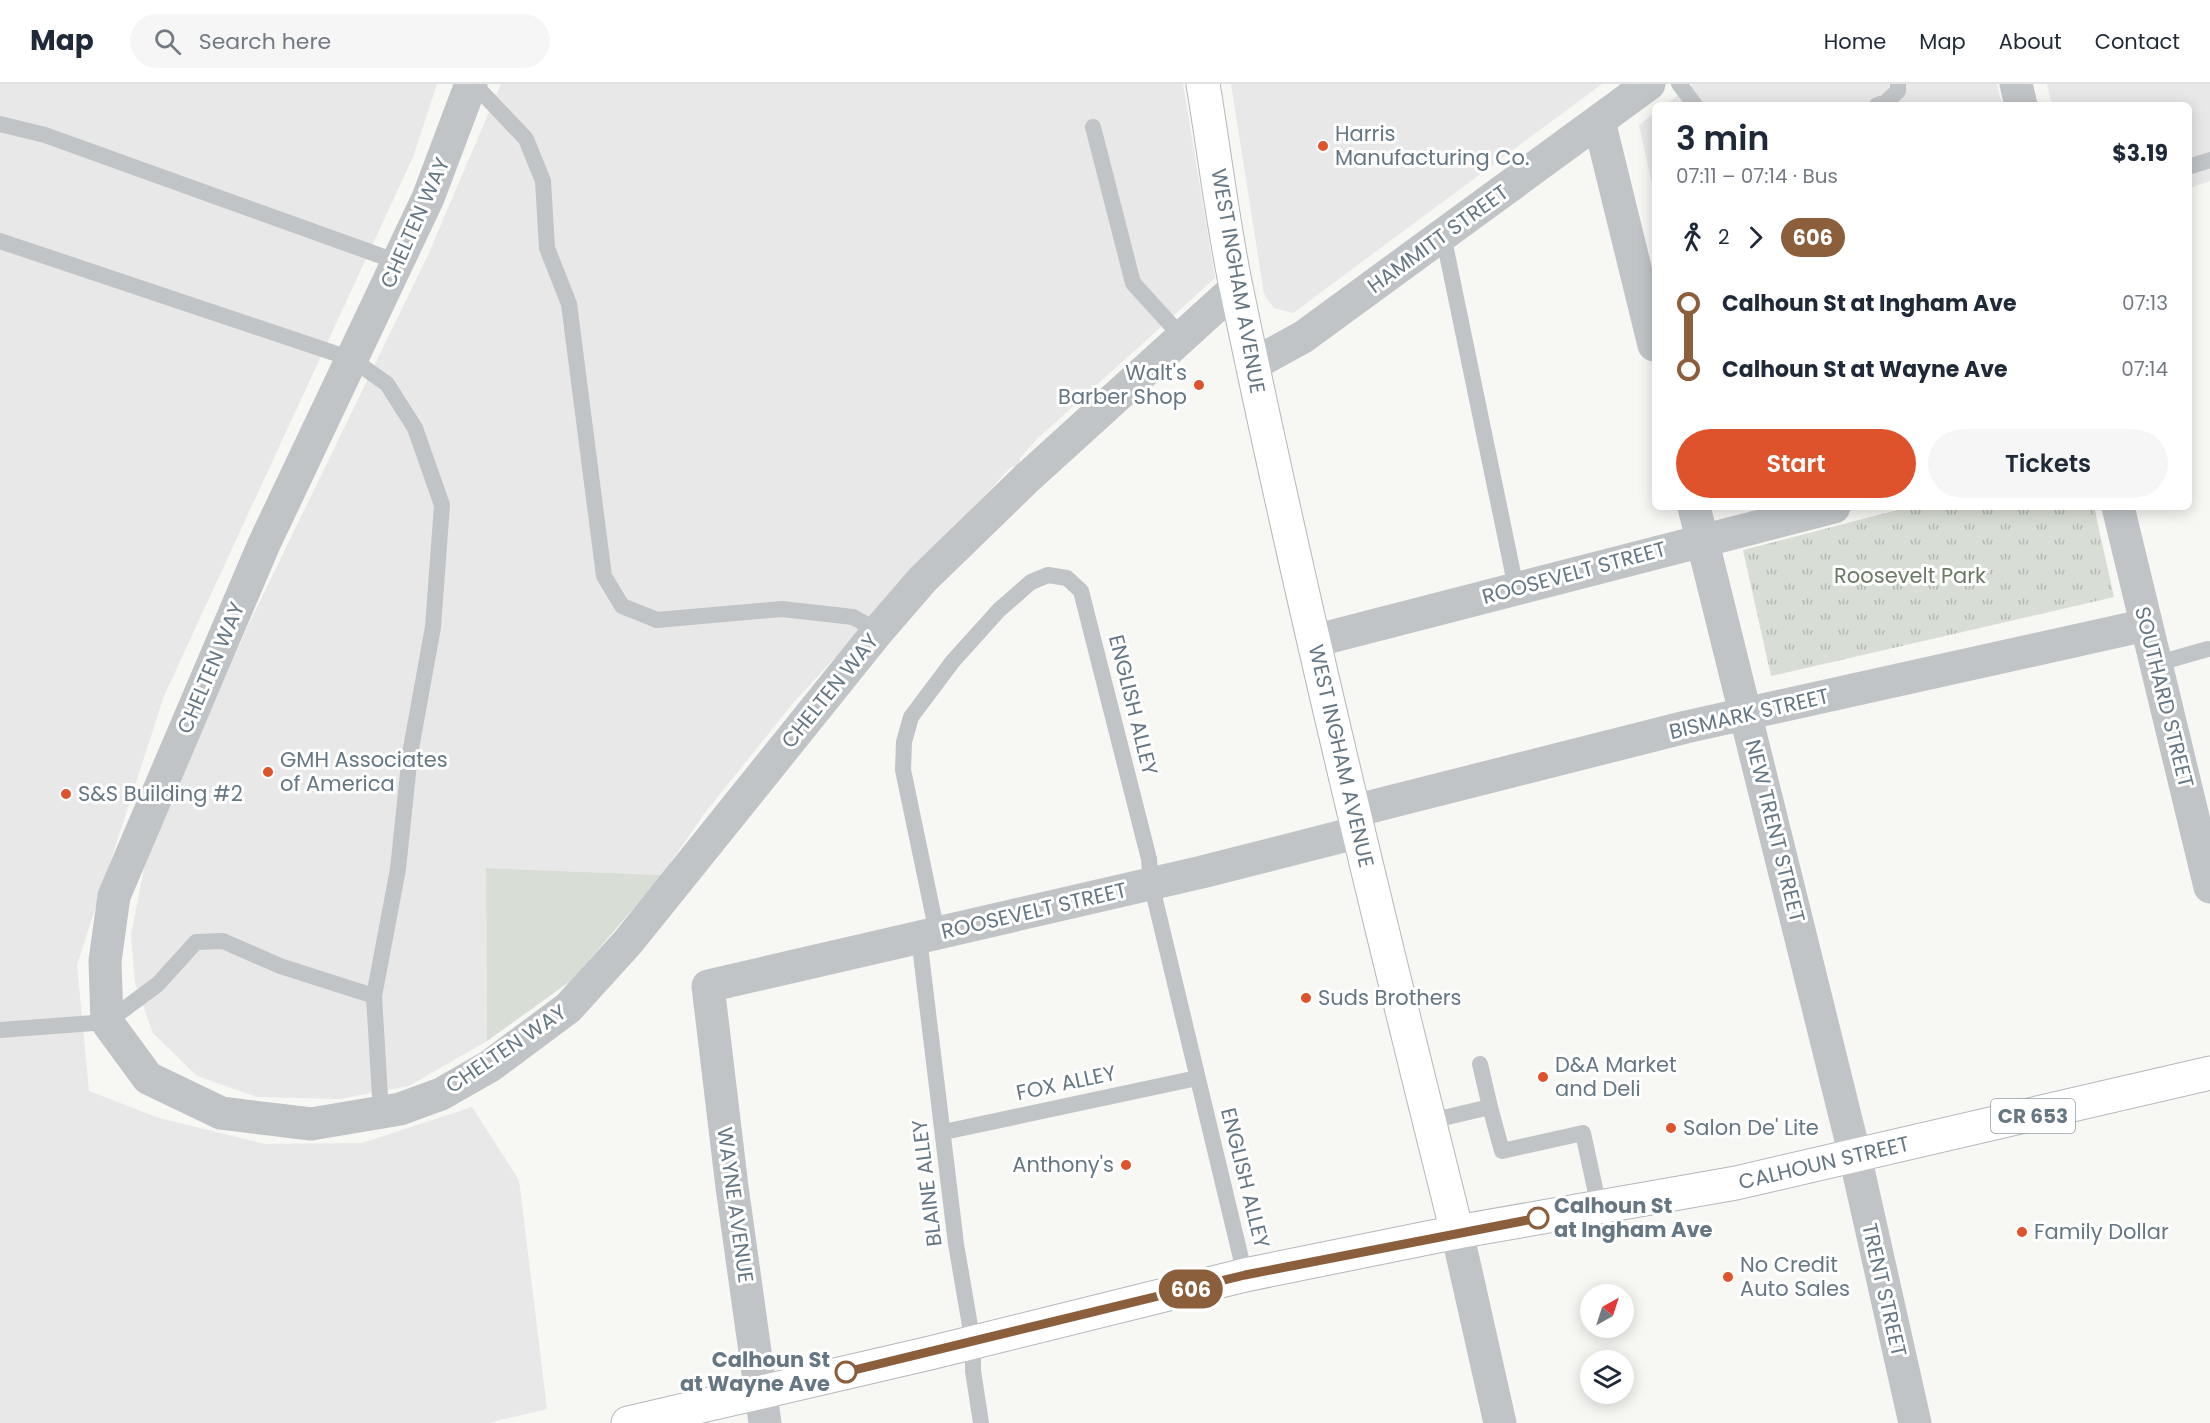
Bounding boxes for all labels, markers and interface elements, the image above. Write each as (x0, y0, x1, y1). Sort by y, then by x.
search box (130, 14, 550, 68)
text: Map (30, 21, 94, 60)
icon: search (151, 25, 184, 58)
text: Search here (199, 26, 331, 57)
text: Home (1824, 27, 1886, 56)
text: Map (1919, 27, 1966, 56)
text: About (1999, 27, 2062, 56)
text: Contact (2095, 27, 2180, 56)
text: 3 min (1676, 115, 1769, 162)
place label: Harris Manufacturing Co. (1335, 119, 1529, 172)
text: $3.19 (2112, 138, 2168, 169)
marker: Harris Manufacturing Co. (1316, 139, 1330, 153)
street label: CHELTEN WAY (373, 153, 456, 293)
text: 07:11 – 07:14 · Bus (1676, 162, 1838, 190)
street label: WEST INGHAM AVENUE (1204, 166, 1273, 396)
street label: HAMMITT STREET (1361, 178, 1514, 300)
icon: walk (1676, 221, 1709, 254)
icon: forward (1739, 221, 1772, 254)
text: 2 (1718, 223, 1730, 251)
text: 606 (1793, 223, 1833, 252)
text: Calhoun St at Ingham Ave (1722, 288, 2017, 319)
text: 07:13 (2122, 289, 2168, 317)
text: Calhoun St at Wayne Ave (1722, 354, 2008, 385)
text: 07:14 (2121, 355, 2168, 383)
place label: Walt's Barber Shop (1058, 358, 1187, 411)
marker: Walt's Barber Shop (1192, 378, 1206, 392)
button: Start (1676, 429, 1916, 498)
button: Tickets (1928, 429, 2168, 498)
street label: ROOSEVELT STREET (1479, 534, 1669, 611)
park label: Roosevelt Park (1834, 561, 1986, 590)
street label: CHELTEN WAY (170, 598, 251, 738)
street label: SOUTHARD STREET (2128, 603, 2201, 790)
street label: CHELTEN WAY (774, 627, 885, 754)
street label: ENGLISH ALLEY (1102, 632, 1165, 778)
street label: WEST INGHAM AVENUE (1302, 642, 1381, 870)
street label: BISMARK STREET (1666, 681, 1832, 746)
street label: NEW TRENT STREET (1739, 736, 1812, 925)
place label: GMH Associates of America (280, 745, 448, 798)
marker: GMH Associates of America (261, 765, 275, 779)
place label: S&S Building #2 (78, 779, 243, 808)
marker: S&S Building #2 (59, 787, 73, 801)
street label: ROOSEVELT STREET (938, 875, 1129, 946)
place label: Suds Brothers (1318, 983, 1462, 1012)
marker: Suds Brothers (1299, 991, 1313, 1005)
street label: CHELTEN WAY (440, 997, 572, 1100)
place label: D&A Market and Deli (1555, 1050, 1677, 1103)
street label: FOX ALLEY (1013, 1058, 1118, 1107)
marker: D&A Market and Deli (1536, 1070, 1550, 1084)
road number: CR 653 (1991, 1099, 2075, 1133)
street label: ENGLISH ALLEY (1214, 1105, 1277, 1251)
place label: Salon De' Lite (1683, 1113, 1819, 1142)
street label: BLAINE ALLEY (904, 1118, 949, 1248)
marker: Salon De' Lite (1664, 1121, 1678, 1135)
street label: WAYNE AVENUE (710, 1125, 761, 1285)
street label: CALHOUN STREET (1736, 1129, 1912, 1196)
place label: Anthony's (1012, 1150, 1114, 1179)
marker: Anthony's (1119, 1158, 1133, 1172)
place label: Calhoun St at Ingham Ave (1554, 1191, 1713, 1244)
marker: Calhoun St at Ingham Ave (1527, 1207, 1549, 1229)
place label: Family Dollar (2034, 1217, 2169, 1246)
street label: TRENT STREET (1855, 1220, 1914, 1359)
marker: Family Dollar (2015, 1225, 2029, 1239)
place label: No Credit Auto Sales (1740, 1250, 1850, 1303)
line badge: 606 (1156, 1270, 1226, 1308)
marker: No Credit Auto Sales (1721, 1270, 1735, 1284)
text: 606 (1171, 1275, 1211, 1304)
north arrow (1580, 1284, 1634, 1338)
map controls (1580, 1284, 1634, 1404)
place label: Calhoun St at Wayne Ave (680, 1345, 830, 1398)
button: layers (1580, 1350, 1634, 1404)
marker: Calhoun St at Wayne Ave (835, 1361, 857, 1383)

